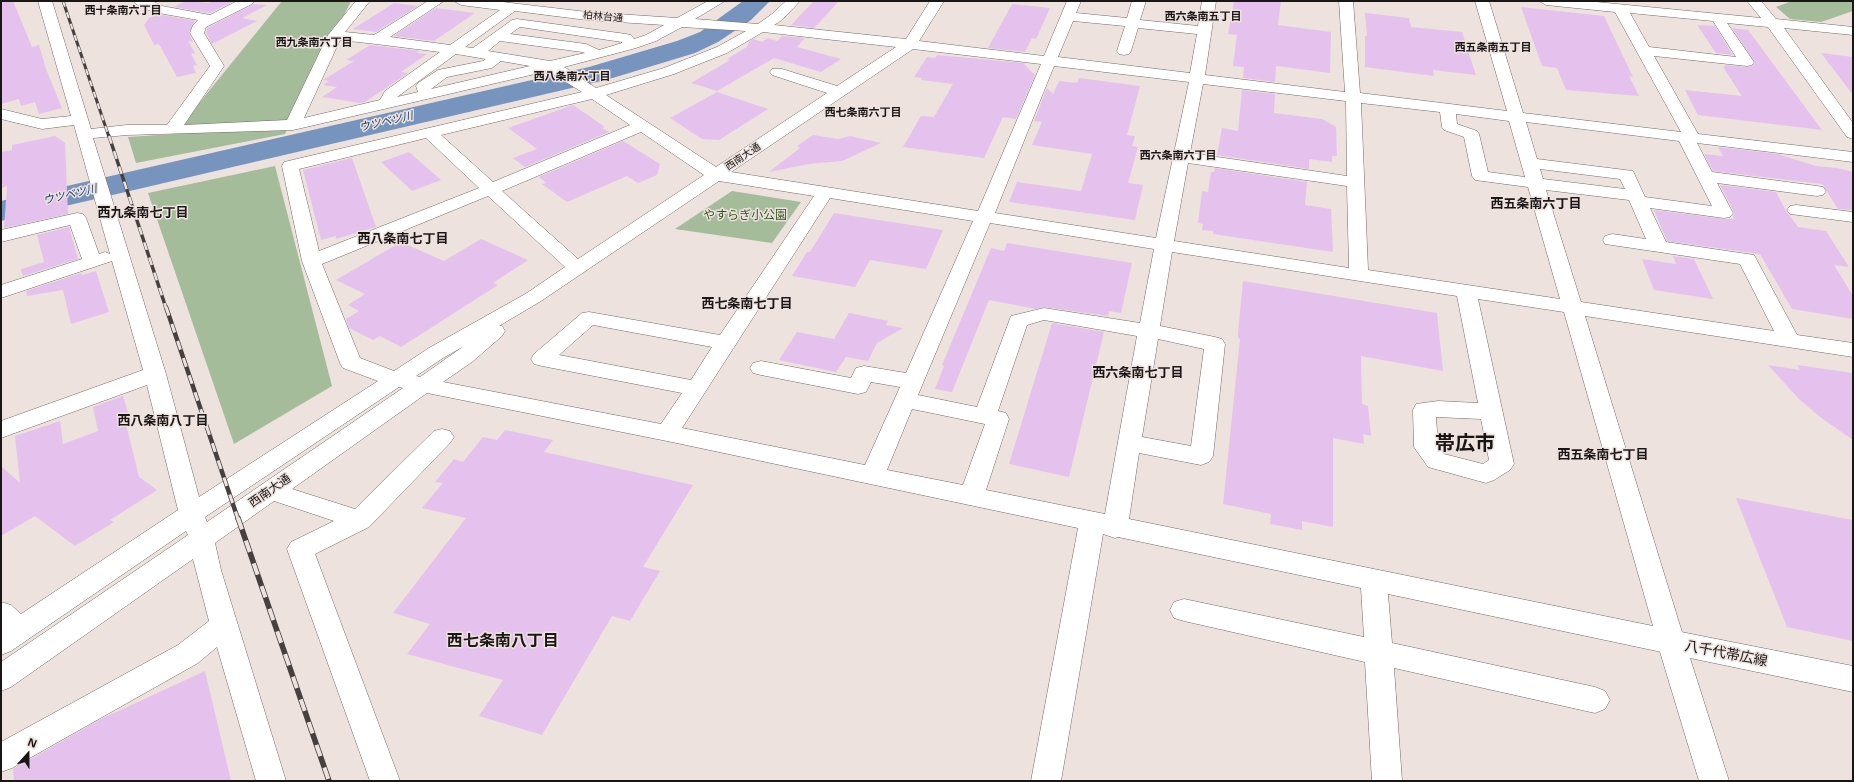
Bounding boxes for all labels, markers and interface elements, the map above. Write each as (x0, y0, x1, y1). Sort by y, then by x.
district label: 西十条南六丁目 (85, 4, 161, 18)
street label: 柏林台通 (583, 9, 623, 25)
district label: 西六条南五丁目 (1165, 10, 1241, 24)
district label: 西九条南六丁目 (276, 36, 352, 50)
district label: 西五条南五丁目 (1455, 41, 1531, 55)
district label: 西八条南六丁目 (534, 70, 610, 84)
district label: 西七条南六丁目 (825, 106, 901, 120)
water label: ウツベツ川 (358, 109, 414, 135)
street label: 西南大通 (723, 141, 763, 173)
district label: 西六条南六丁目 (1140, 149, 1216, 163)
water label: ウツベツ川 (42, 182, 98, 208)
district label: 西五条南六丁目 (1491, 196, 1581, 212)
district label: 西九条南七丁目 (98, 205, 188, 221)
park label: やすらぎ小公園 (703, 209, 787, 223)
district label: 西八条南七丁目 (358, 231, 448, 247)
district label: 西七条南七丁目 (702, 296, 792, 312)
district label: 西六条南七丁目 (1093, 365, 1183, 381)
district label: 西八条南八丁目 (118, 413, 208, 429)
district label: 帯広市 (1435, 432, 1495, 456)
district label: 西五条南七丁目 (1558, 447, 1648, 463)
street label: 西南大通 (246, 471, 294, 511)
district label: 西七条南八丁目 (447, 631, 559, 651)
street label: 八千代帯広線 (1683, 638, 1769, 670)
north arrow (8, 734, 48, 774)
text: N (26, 734, 39, 751)

